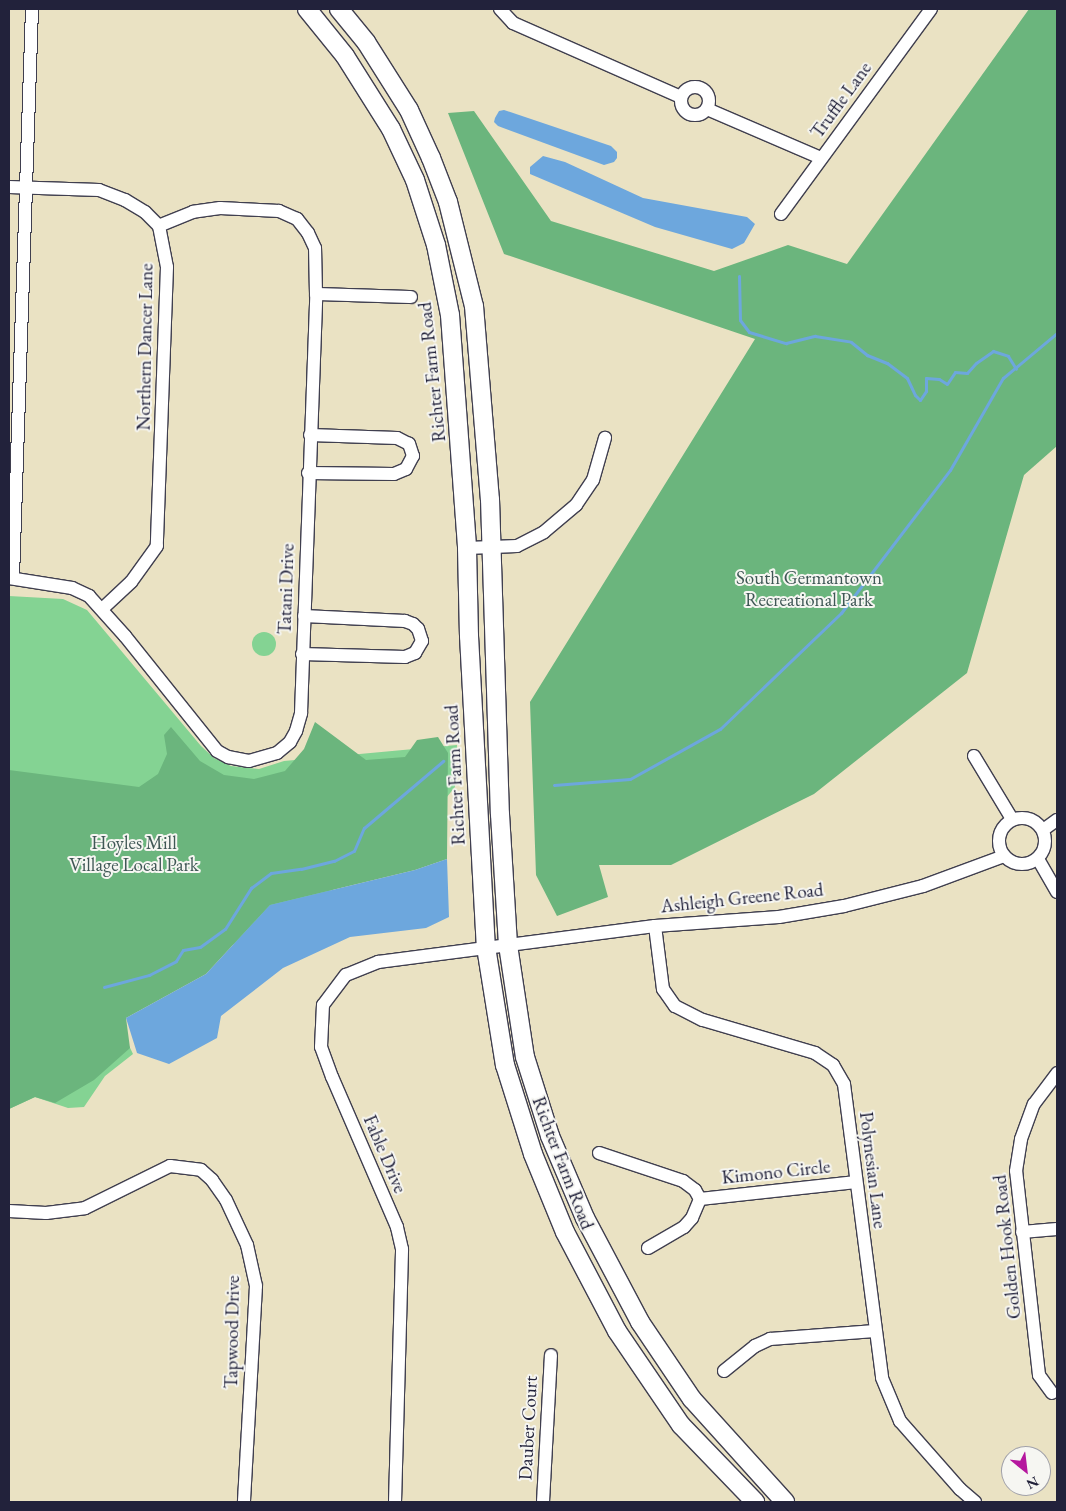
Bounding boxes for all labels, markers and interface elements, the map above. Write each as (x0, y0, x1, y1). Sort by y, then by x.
street label: Truffle Lane (806, 57, 876, 143)
street label: Northern Dancer Lane (132, 263, 158, 431)
street label: Richter Farm Road (413, 301, 451, 443)
street label: Tatani Drive (273, 543, 299, 635)
park label: South Germantown Recreational Park (736, 567, 882, 611)
street label: Richter Farm Road (440, 704, 470, 846)
park label: Hoyles Mill Village Local Park (69, 832, 199, 876)
street label: Ashleigh Greene Road (660, 878, 824, 918)
street label: Richter Farm Road (527, 1093, 599, 1233)
street label: Polynesian Lane (855, 1110, 891, 1230)
street label: Fable Drive (358, 1112, 412, 1196)
street label: Kimono Circle (721, 1155, 831, 1189)
street label: Golden Hook Road (988, 1174, 1026, 1320)
street label: Tapwood Drive (220, 1275, 244, 1389)
street label: Dauber Court (514, 1375, 542, 1481)
north arrow (1001, 1446, 1051, 1496)
text: N (1023, 1473, 1042, 1494)

